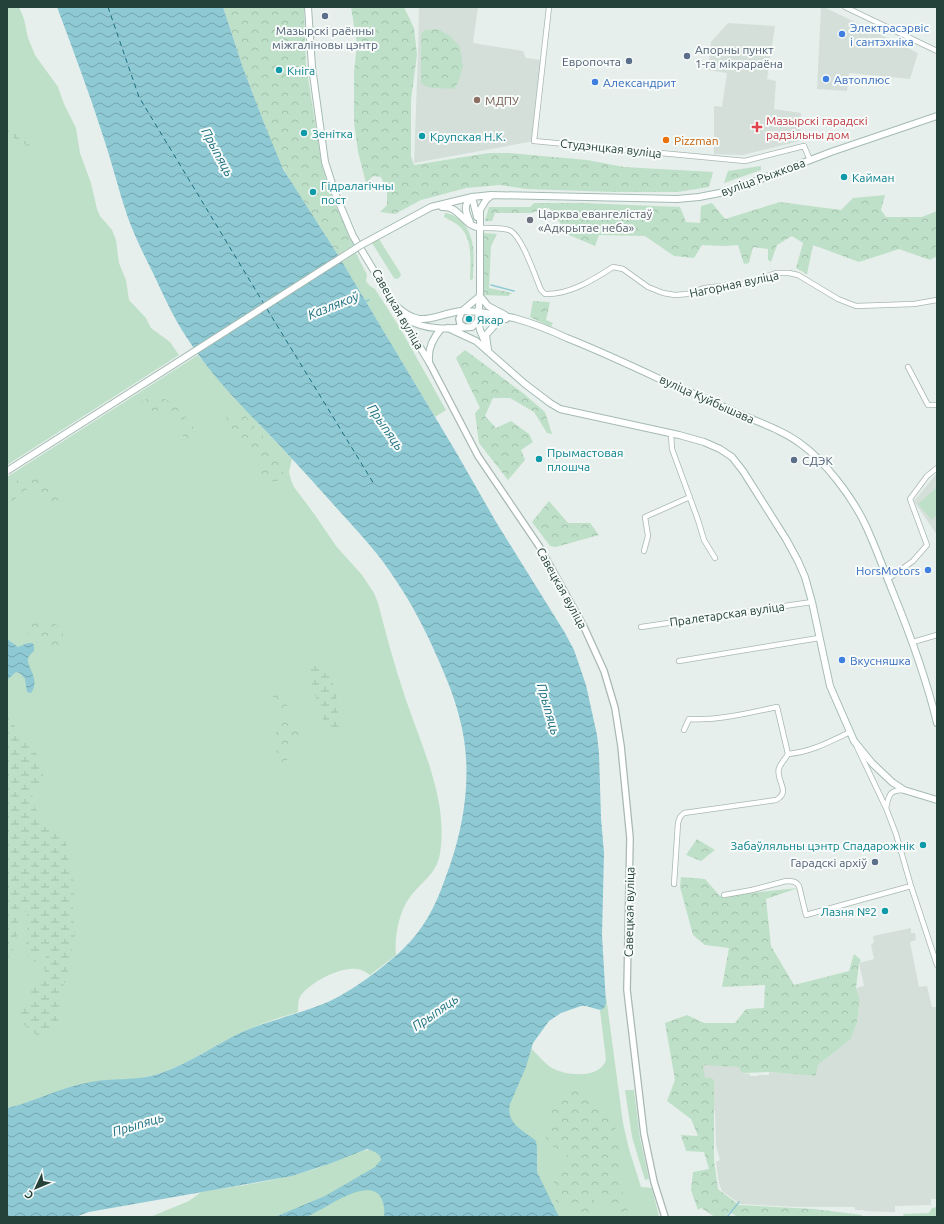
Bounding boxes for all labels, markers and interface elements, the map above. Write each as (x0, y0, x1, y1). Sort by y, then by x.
marker: Мазырскі раённы міжгаліновы цэнтр (320, 11, 330, 21)
place label: Электрасэрвіс і сантэхніка (850, 21, 929, 48)
place label: Мазырскі раённы міжгаліновы цэнтр (272, 24, 378, 51)
marker: Электрасэрвіс і сантэхніка (837, 29, 847, 39)
place label: Апорны пункт 1-га мікрараёна (695, 43, 783, 70)
marker: Апорны пункт 1-га мікрараёна (682, 51, 692, 61)
place label: Европочта (562, 55, 621, 68)
marker: Европочта (624, 56, 634, 66)
place label: Кніга (287, 64, 315, 77)
marker: Кніга (274, 65, 284, 75)
place label: Автоплюс (834, 73, 890, 86)
marker: Автоплюс (821, 74, 831, 84)
place label: Александрит (603, 76, 677, 89)
marker: Александрит (590, 77, 600, 87)
place label: МДПУ (485, 94, 519, 107)
marker: МДПУ (472, 95, 482, 105)
place label: Мазырскі гарадскі радзільны дом (766, 114, 868, 141)
marker: Мазырскі гарадскі радзільны дом (751, 121, 763, 133)
water label: Прыпяць (199, 125, 237, 179)
place label: Зенітка (312, 127, 353, 140)
marker: Зенітка (299, 128, 309, 138)
place label: Крупская Н.К. (430, 130, 506, 143)
marker: Крупская Н.К. (417, 131, 427, 141)
place label: Pizzman (674, 134, 719, 147)
marker: Pizzman (661, 135, 671, 145)
street label: Студэнцкая вуліца (560, 136, 662, 160)
street label: вуліца Рыжкова (719, 156, 807, 198)
place label: Кайман (852, 171, 894, 184)
marker: Кайман (839, 172, 849, 182)
place label: Гідралагічны пост (321, 179, 394, 206)
marker: Гідралагічны пост (308, 187, 318, 197)
place label: Царква евангелістаў «Адкрытае неба» (538, 207, 652, 234)
marker: Царква евангелістаў «Адкрытае неба» (525, 215, 535, 225)
street label: Савецкая вуліца (370, 267, 426, 351)
street label: Нагорная вуліца (688, 268, 780, 300)
water label: Казлякоў (306, 288, 361, 322)
place label: Якар (477, 313, 504, 326)
marker: Якар (464, 314, 474, 324)
street label: вуліца Куйбышава (658, 372, 756, 426)
water label: Прыпяць (365, 401, 407, 453)
place label: Прымастовая плошча (547, 446, 623, 473)
marker: Прымастовая плошча (534, 454, 544, 464)
place label: СДЭК (802, 454, 833, 467)
marker: СДЭК (789, 455, 799, 465)
street label: Савецкая вуліца (534, 545, 590, 631)
place label: HorsMotors (856, 564, 920, 577)
marker: HorsMotors (923, 565, 933, 575)
street label: Пралетарская вуліца (669, 599, 785, 629)
place label: Вкусняшка (850, 654, 911, 667)
marker: Вкусняшка (837, 655, 847, 665)
water label: Прыпяць (535, 682, 563, 736)
place label: Забаўляльны цэнтр Спадарожнік (731, 839, 915, 852)
marker: Забаўляльны цэнтр Спадарожнік (918, 840, 928, 850)
place label: Гарадскі архіў (790, 856, 867, 869)
marker: Гарадскі архіў (870, 857, 880, 867)
street label: Савецкая вуліца (622, 867, 636, 957)
place label: Лазня №2 (821, 905, 877, 918)
marker: Лазня №2 (880, 906, 890, 916)
water label: Прыпяць (409, 991, 461, 1033)
water label: Прыпяць (111, 1110, 165, 1138)
north arrow (16, 1168, 56, 1208)
text: С (22, 1188, 36, 1202)

